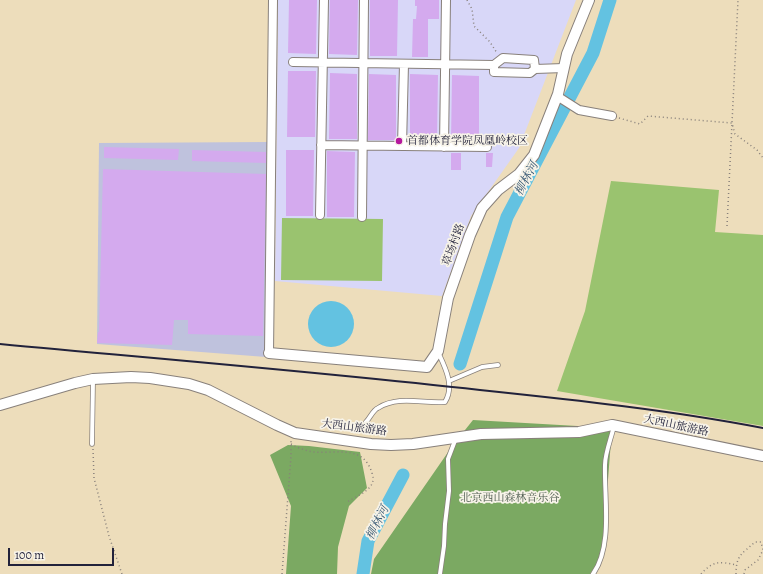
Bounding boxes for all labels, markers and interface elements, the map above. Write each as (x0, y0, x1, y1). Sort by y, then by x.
place label: 首都体育学院凤凰岭校区 (407, 134, 528, 148)
marker: 首都体育学院凤凰岭校区 (394, 136, 404, 146)
water label: 柳林河 (512, 160, 542, 198)
street label: 草场村路 (440, 222, 468, 268)
street label: 大西山旅游路 (642, 413, 710, 439)
street label: 大西山旅游路 (320, 417, 388, 439)
park label: 北京西山森林音乐谷 (461, 491, 559, 505)
water label: 柳林河 (363, 504, 393, 542)
scale bar (10, 540, 116, 566)
text: 100 m (15, 547, 44, 563)

